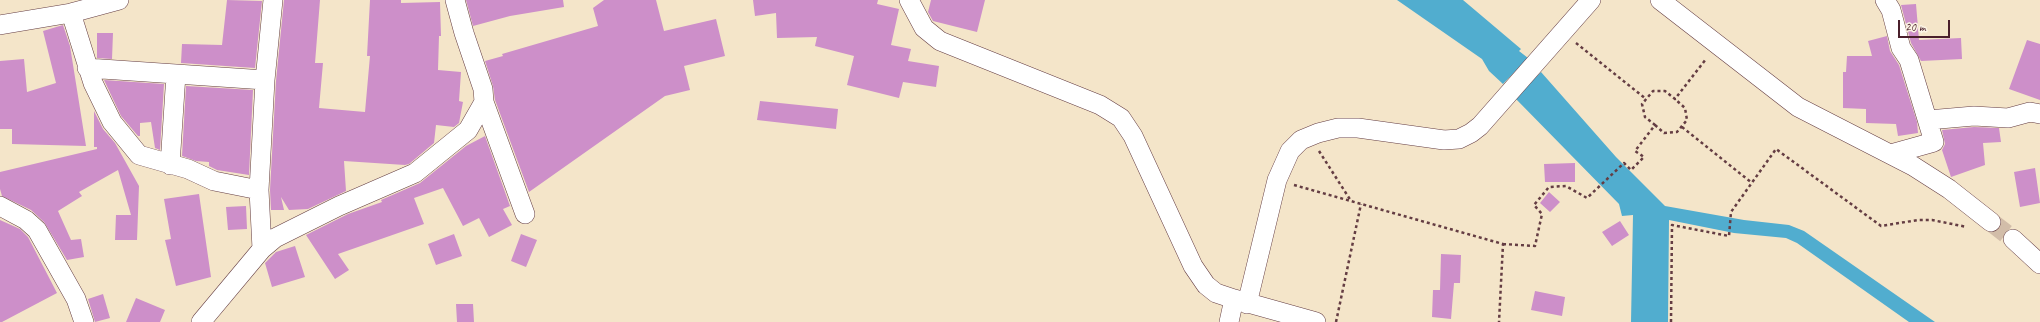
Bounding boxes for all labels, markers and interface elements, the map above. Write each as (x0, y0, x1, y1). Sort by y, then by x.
scale bar (1900, 12, 1952, 38)
text: 20 m (1905, 19, 1925, 35)

